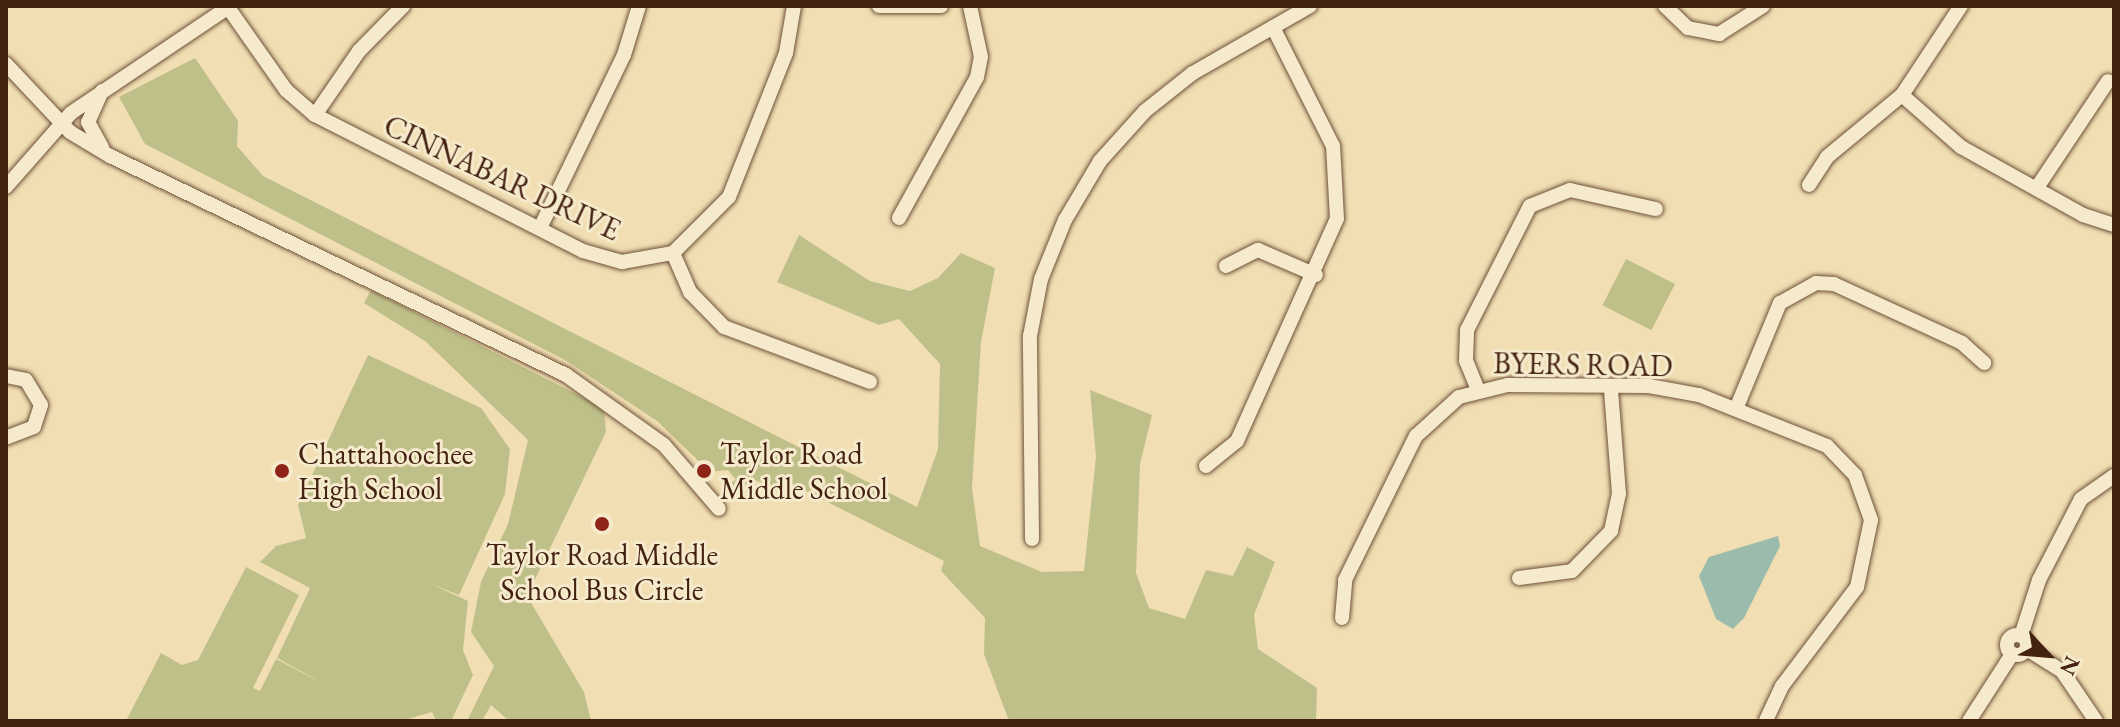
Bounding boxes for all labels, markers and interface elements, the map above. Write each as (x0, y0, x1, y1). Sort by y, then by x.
street label: CINNABAR DRIVE (378, 107, 626, 249)
street label: BYERS ROAD (1493, 345, 1673, 385)
place label: Chattahoochee High School (298, 436, 473, 506)
place label: Taylor Road Middle School (720, 436, 888, 506)
marker: Chattahoochee High School (273, 462, 291, 480)
marker: Taylor Road Middle School (695, 462, 713, 480)
marker: Taylor Road Middle School Bus Circle (593, 515, 611, 533)
place label: Taylor Road Middle School Bus Circle (486, 537, 718, 608)
north arrow (2008, 615, 2088, 695)
text: N (2053, 651, 2087, 680)

